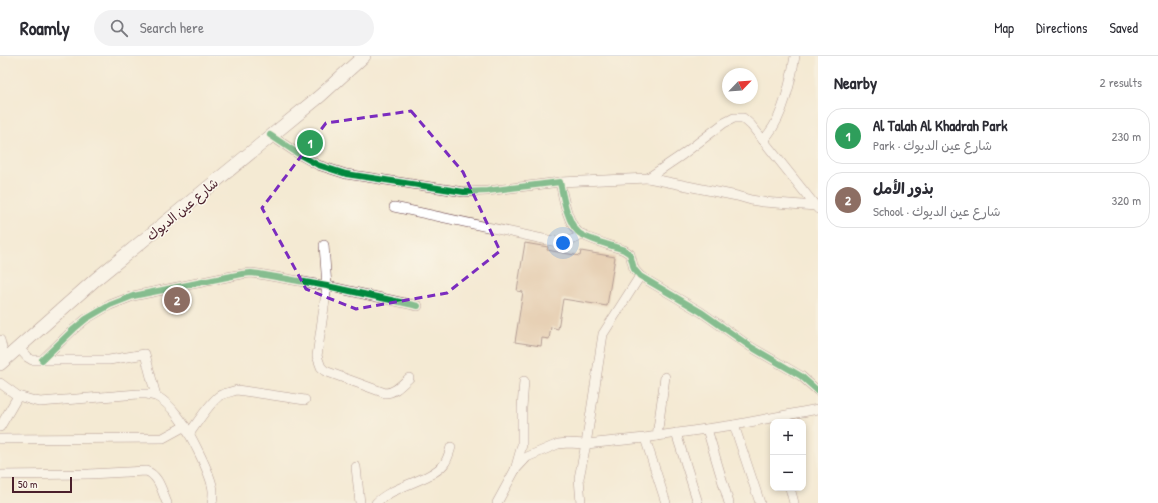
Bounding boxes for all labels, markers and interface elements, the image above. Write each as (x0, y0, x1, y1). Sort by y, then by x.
search box (94, 10, 374, 46)
text: Roamly (20, 15, 70, 41)
icon: search (108, 17, 130, 39)
text: Search here (140, 17, 204, 38)
text: Map (994, 18, 1014, 37)
text: Directions (1036, 18, 1087, 37)
text: Saved (1109, 18, 1138, 37)
north arrow (722, 68, 758, 104)
text: Nearby (834, 71, 877, 94)
text: 2 results (1100, 73, 1142, 91)
text: Al Talah Al Khadrah Park (873, 115, 1007, 136)
text: 1 (846, 127, 850, 145)
text: 230 m (1111, 127, 1141, 145)
pin: 1 (297, 128, 323, 158)
text: Park · شارع عين الديوك (873, 136, 992, 154)
street label: شارع عين الديوك (142, 174, 222, 245)
text: بذور الأمل (873, 178, 934, 199)
text: 2 (845, 191, 851, 209)
text: 320 m (1111, 191, 1141, 209)
text: School · شارع عين الديوك (873, 202, 1001, 220)
your location (553, 233, 573, 253)
pin: 2 (164, 285, 190, 315)
map controls (770, 419, 806, 491)
button: + (770, 419, 806, 455)
button: − (770, 455, 806, 491)
scale bar (12, 475, 72, 494)
text: 50 m (18, 477, 38, 491)

